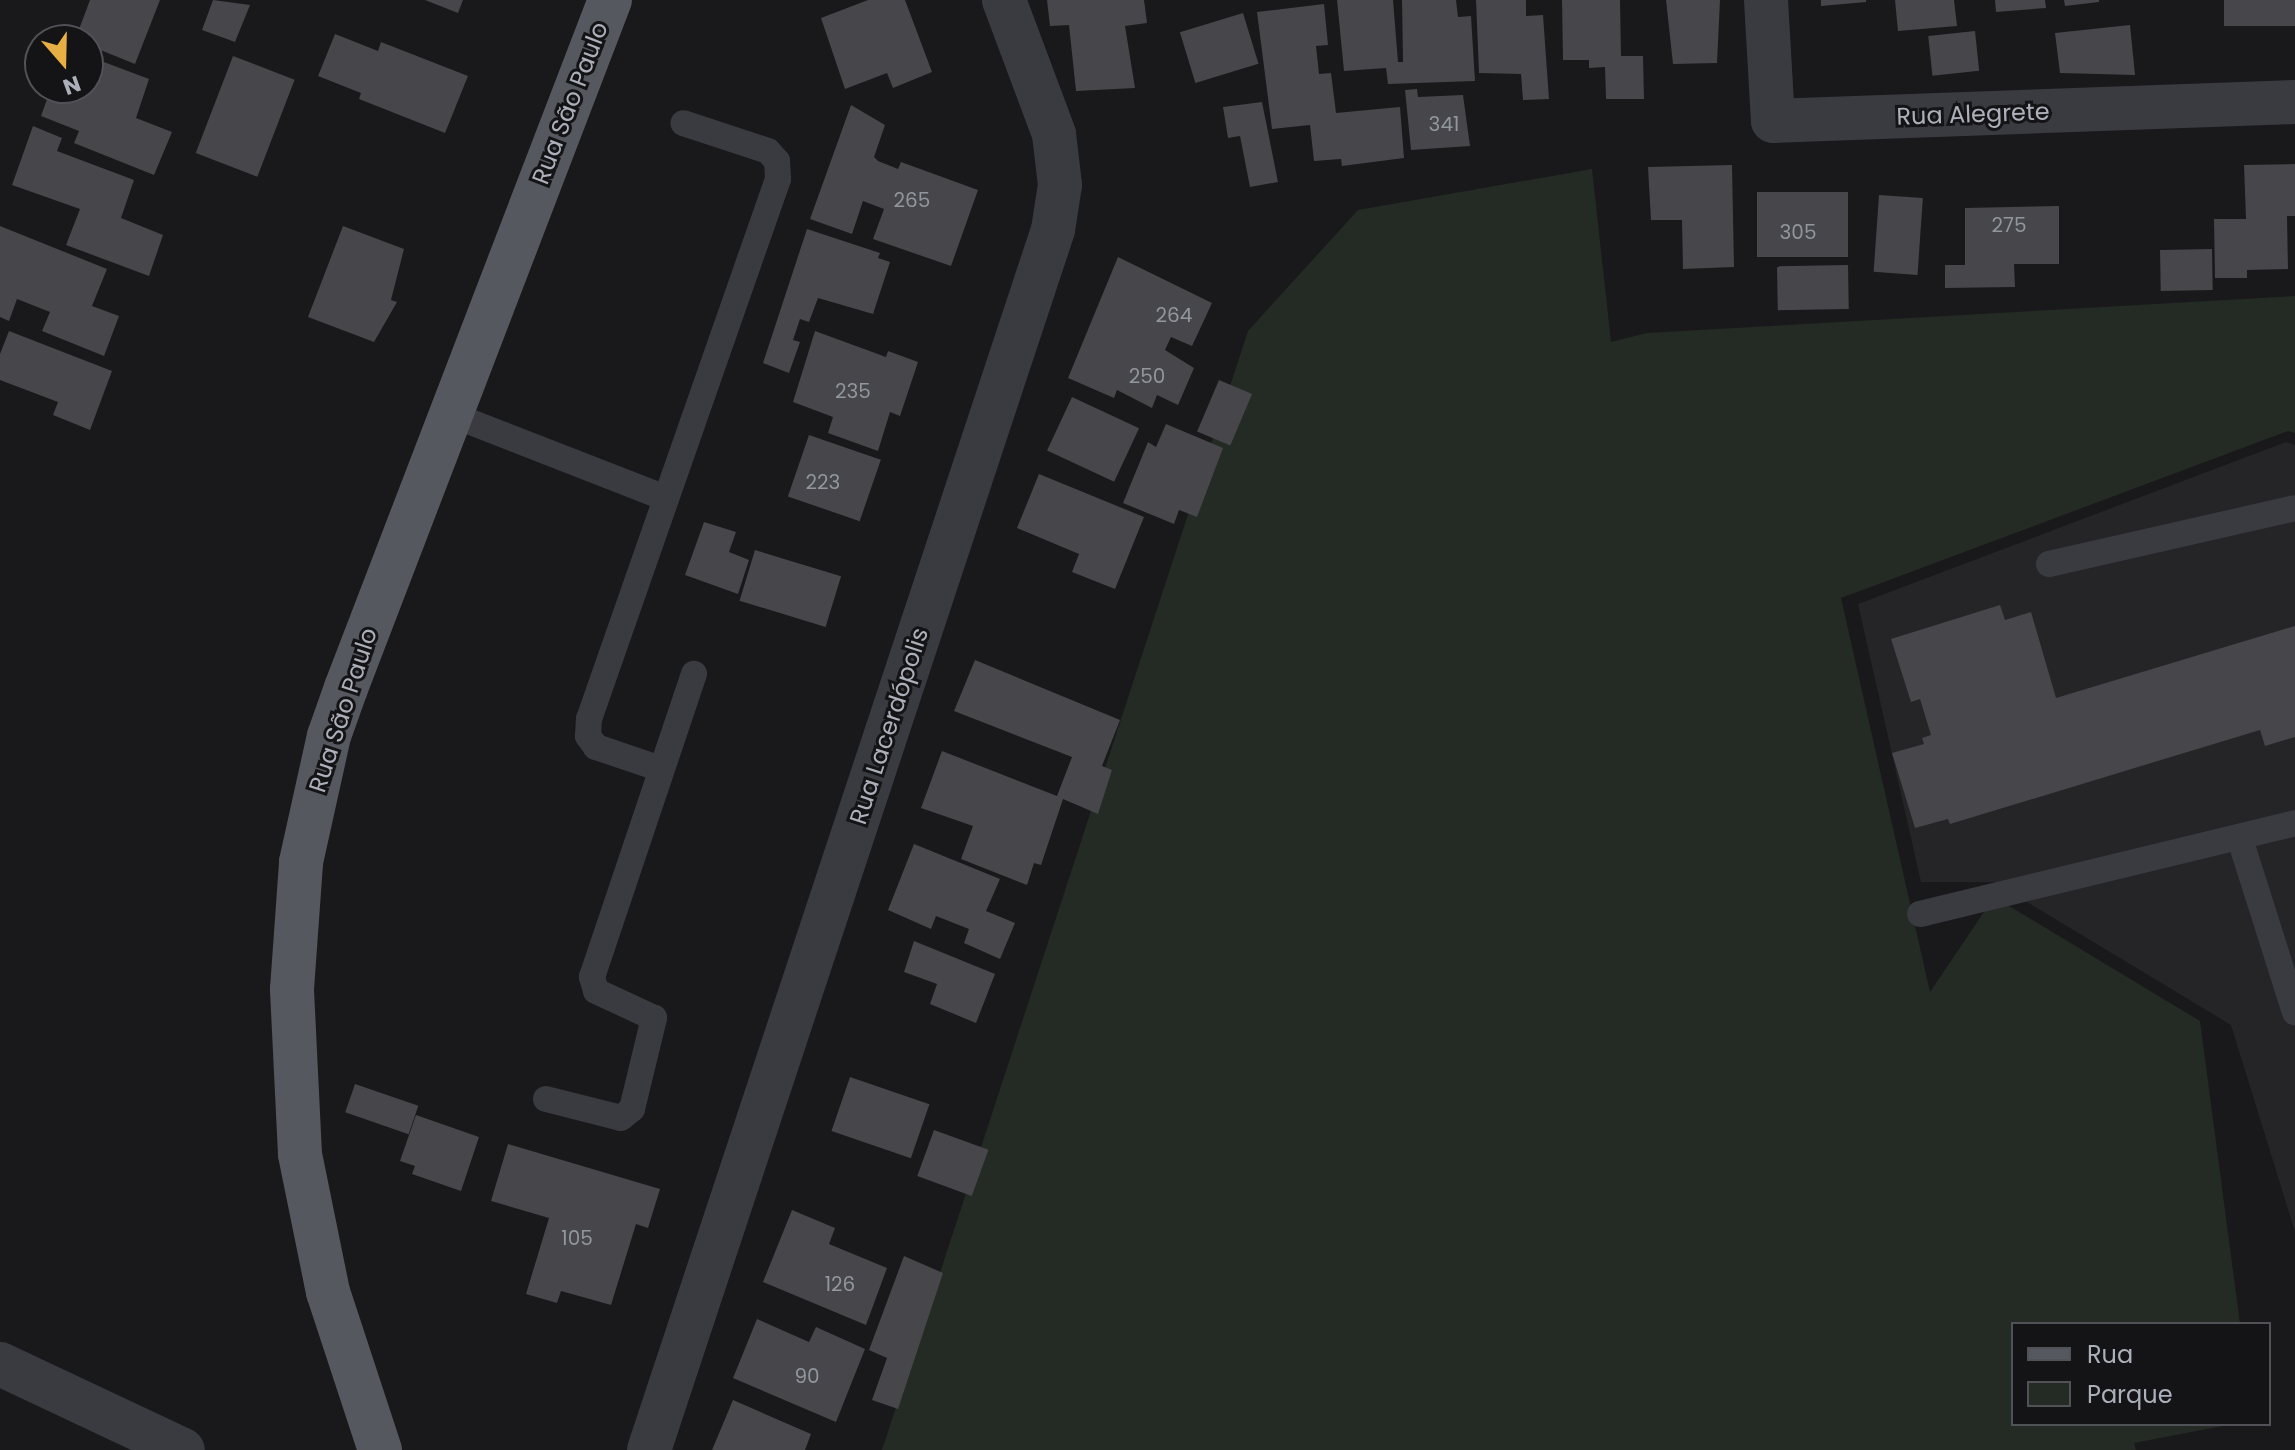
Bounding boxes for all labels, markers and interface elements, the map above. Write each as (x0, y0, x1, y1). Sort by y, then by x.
street label: Rua São Paulo (526, 18, 614, 188)
north arrow (24, 24, 104, 104)
text: N (59, 68, 85, 103)
street label: Rua Alegrete (1896, 97, 2050, 131)
house number: 341 (1429, 112, 1459, 136)
house number: 265 (894, 188, 930, 212)
house number: 275 (1992, 213, 2026, 237)
house number: 305 (1780, 220, 1816, 244)
house number: 264 (1156, 303, 1192, 327)
house number: 250 (1129, 364, 1165, 388)
house number: 235 (835, 379, 871, 403)
house number: 223 (806, 470, 840, 494)
street label: Rua São Paulo (303, 624, 383, 796)
street label: Rua Lacerdópolis (844, 624, 934, 828)
house number: 105 (561, 1226, 593, 1250)
house number: 126 (825, 1272, 855, 1296)
legend (2011, 1322, 2271, 1426)
text: Rua (2087, 1338, 2133, 1371)
house number: 90 (794, 1364, 820, 1388)
text: Parque (2087, 1378, 2173, 1411)

